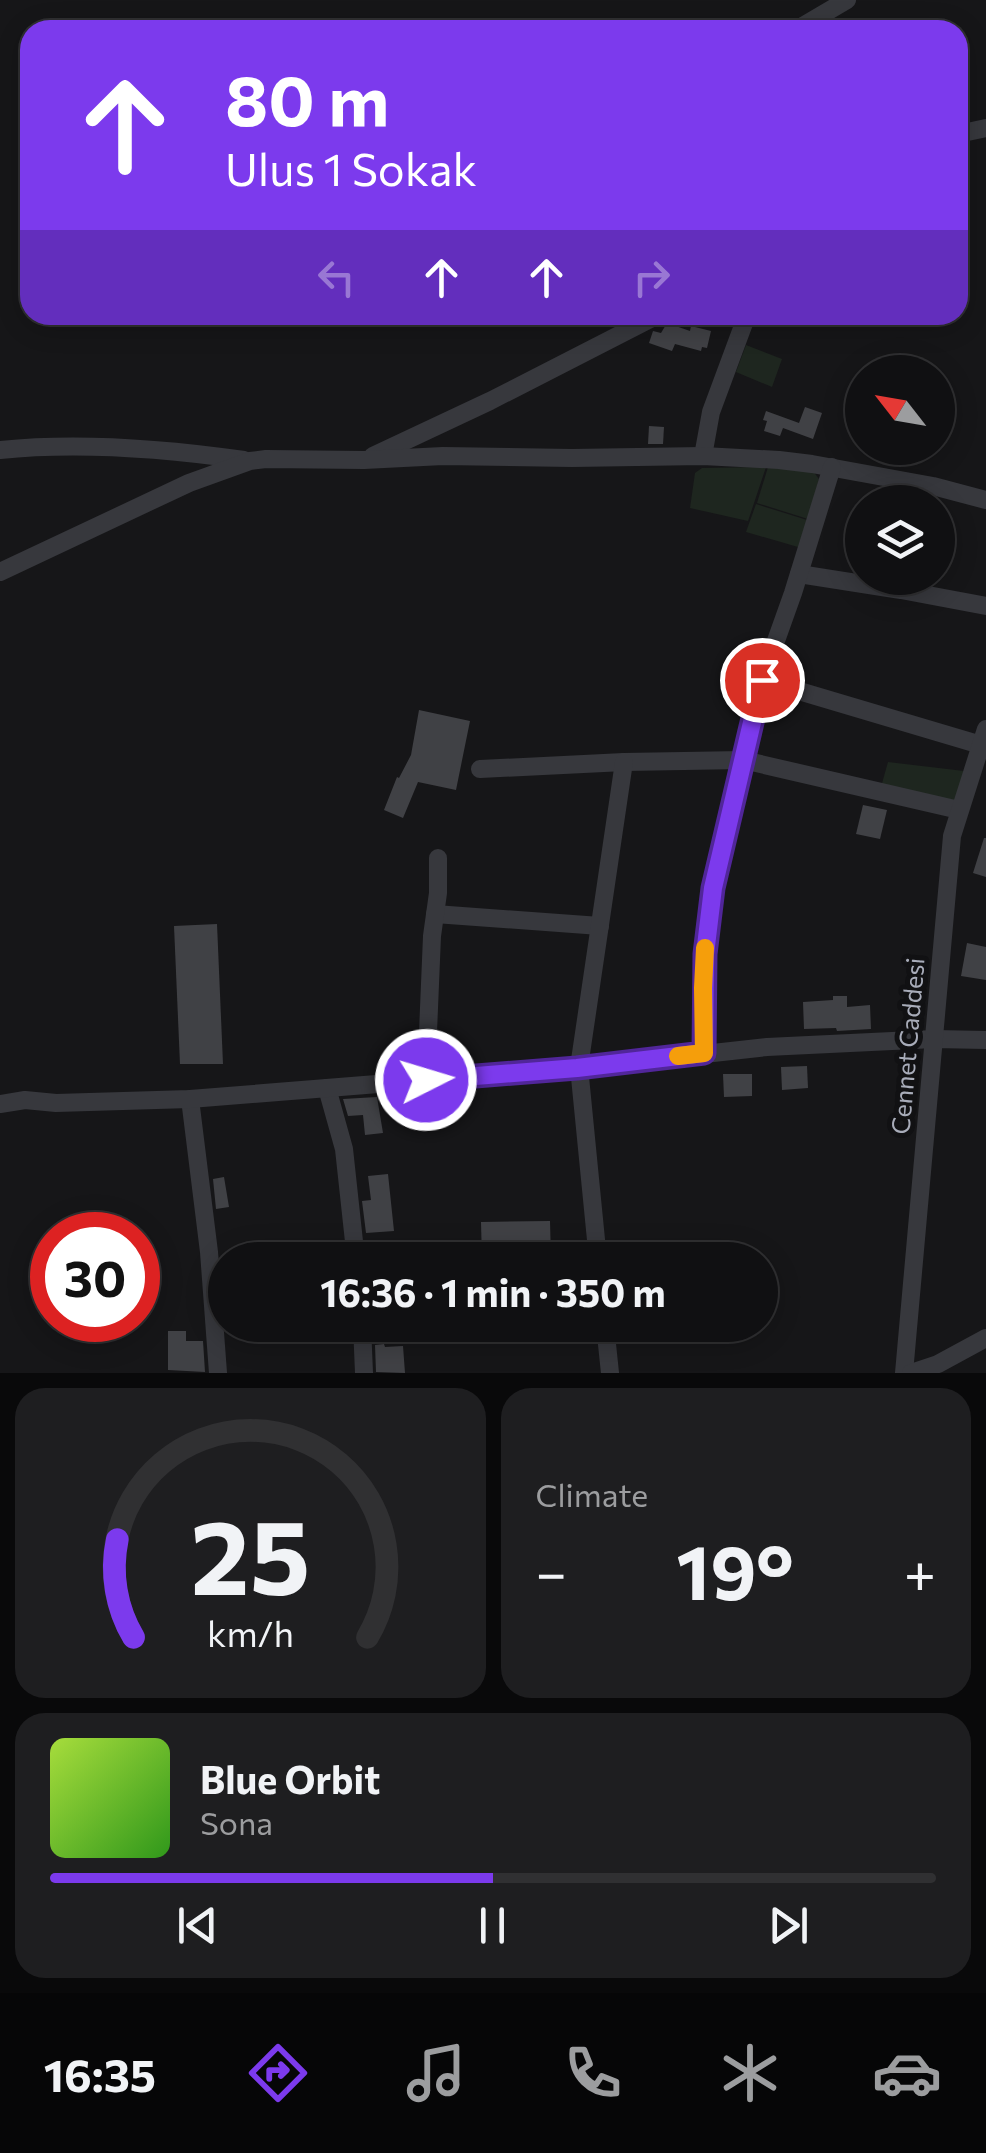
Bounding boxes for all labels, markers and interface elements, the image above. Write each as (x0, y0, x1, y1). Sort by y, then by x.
text: 80 m (225, 55, 389, 140)
icon: ahead (60, 60, 190, 190)
text: Ulus 1 Sokak (225, 140, 477, 195)
icon: left (309, 250, 364, 305)
icon: ahead (414, 250, 469, 305)
icon: ahead (519, 250, 574, 305)
icon: right (624, 250, 679, 305)
north arrow (845, 355, 955, 465)
map controls (845, 355, 955, 595)
button: layers (845, 485, 955, 595)
pin (720, 638, 805, 723)
icon: arrive (735, 653, 790, 708)
street label: Cennet Caddesi (884, 956, 930, 1135)
position arrow (374, 1028, 478, 1132)
speed limit sign: 30 (30, 1212, 160, 1342)
text: 16:36 · 1 min · 350 m (320, 1268, 666, 1315)
text: Climate (536, 1474, 648, 1514)
text: 25 (190, 1489, 310, 1616)
text: 19° (676, 1524, 794, 1615)
text: − (536, 1537, 567, 1604)
text: + (904, 1537, 936, 1604)
text: km/h (207, 1611, 294, 1654)
text: Blue Orbit (200, 1755, 380, 1802)
text: Sona (200, 1802, 273, 1842)
icon: previous (170, 1898, 225, 1953)
icon: pause (465, 1898, 520, 1953)
icon: next (761, 1898, 816, 1953)
icon: directions (243, 2038, 313, 2108)
icon: music (401, 2038, 471, 2108)
icon: phone (558, 2038, 628, 2108)
icon: climate (715, 2038, 785, 2108)
icon: car (872, 2038, 942, 2108)
text: 16:35 (44, 2046, 156, 2101)

